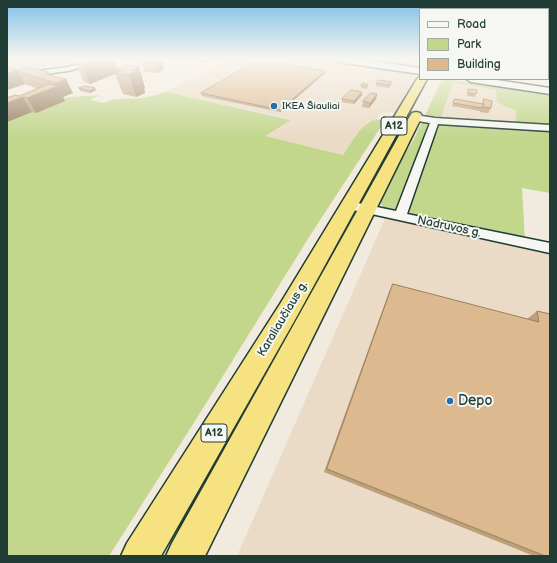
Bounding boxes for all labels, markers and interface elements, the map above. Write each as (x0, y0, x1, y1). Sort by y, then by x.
legend (419, 8, 549, 80)
text: Road (457, 17, 486, 32)
text: Park (457, 37, 481, 52)
text: Building (457, 57, 501, 72)
place label: IKEA Šiauliai (282, 100, 340, 112)
marker: IKEA Šiauliai (269, 101, 279, 111)
road number: A12 (381, 117, 407, 135)
street label: Nadruvos g. (416, 213, 482, 241)
street label: Karaliaučiaus g. (255, 279, 311, 359)
place label: Depo (458, 393, 492, 409)
marker: Depo (445, 396, 455, 406)
road number: A12 (201, 424, 227, 442)

